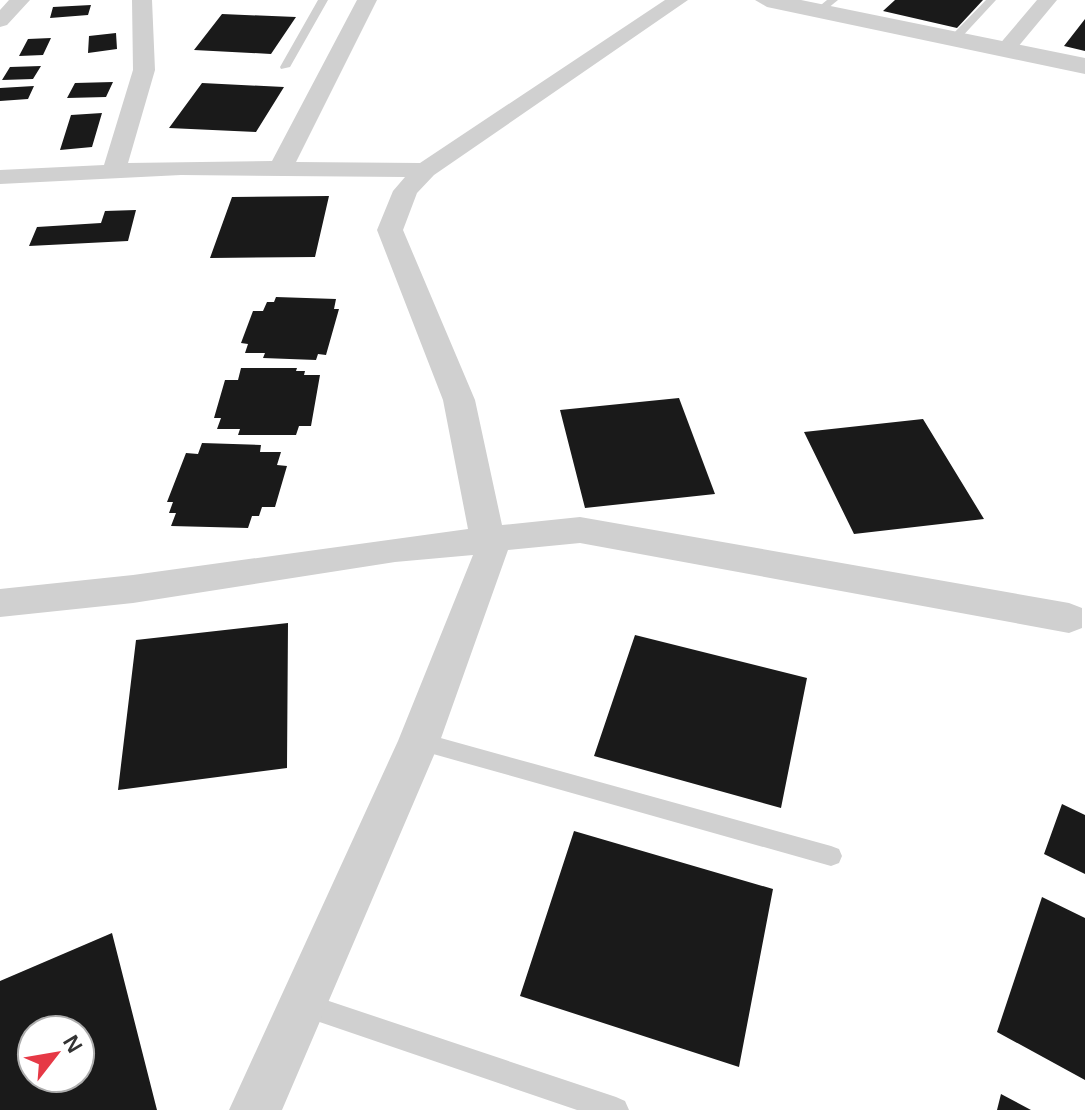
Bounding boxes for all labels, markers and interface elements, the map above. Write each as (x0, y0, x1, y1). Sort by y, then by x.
north arrow (16, 1014, 96, 1094)
text: N (58, 1031, 88, 1057)

